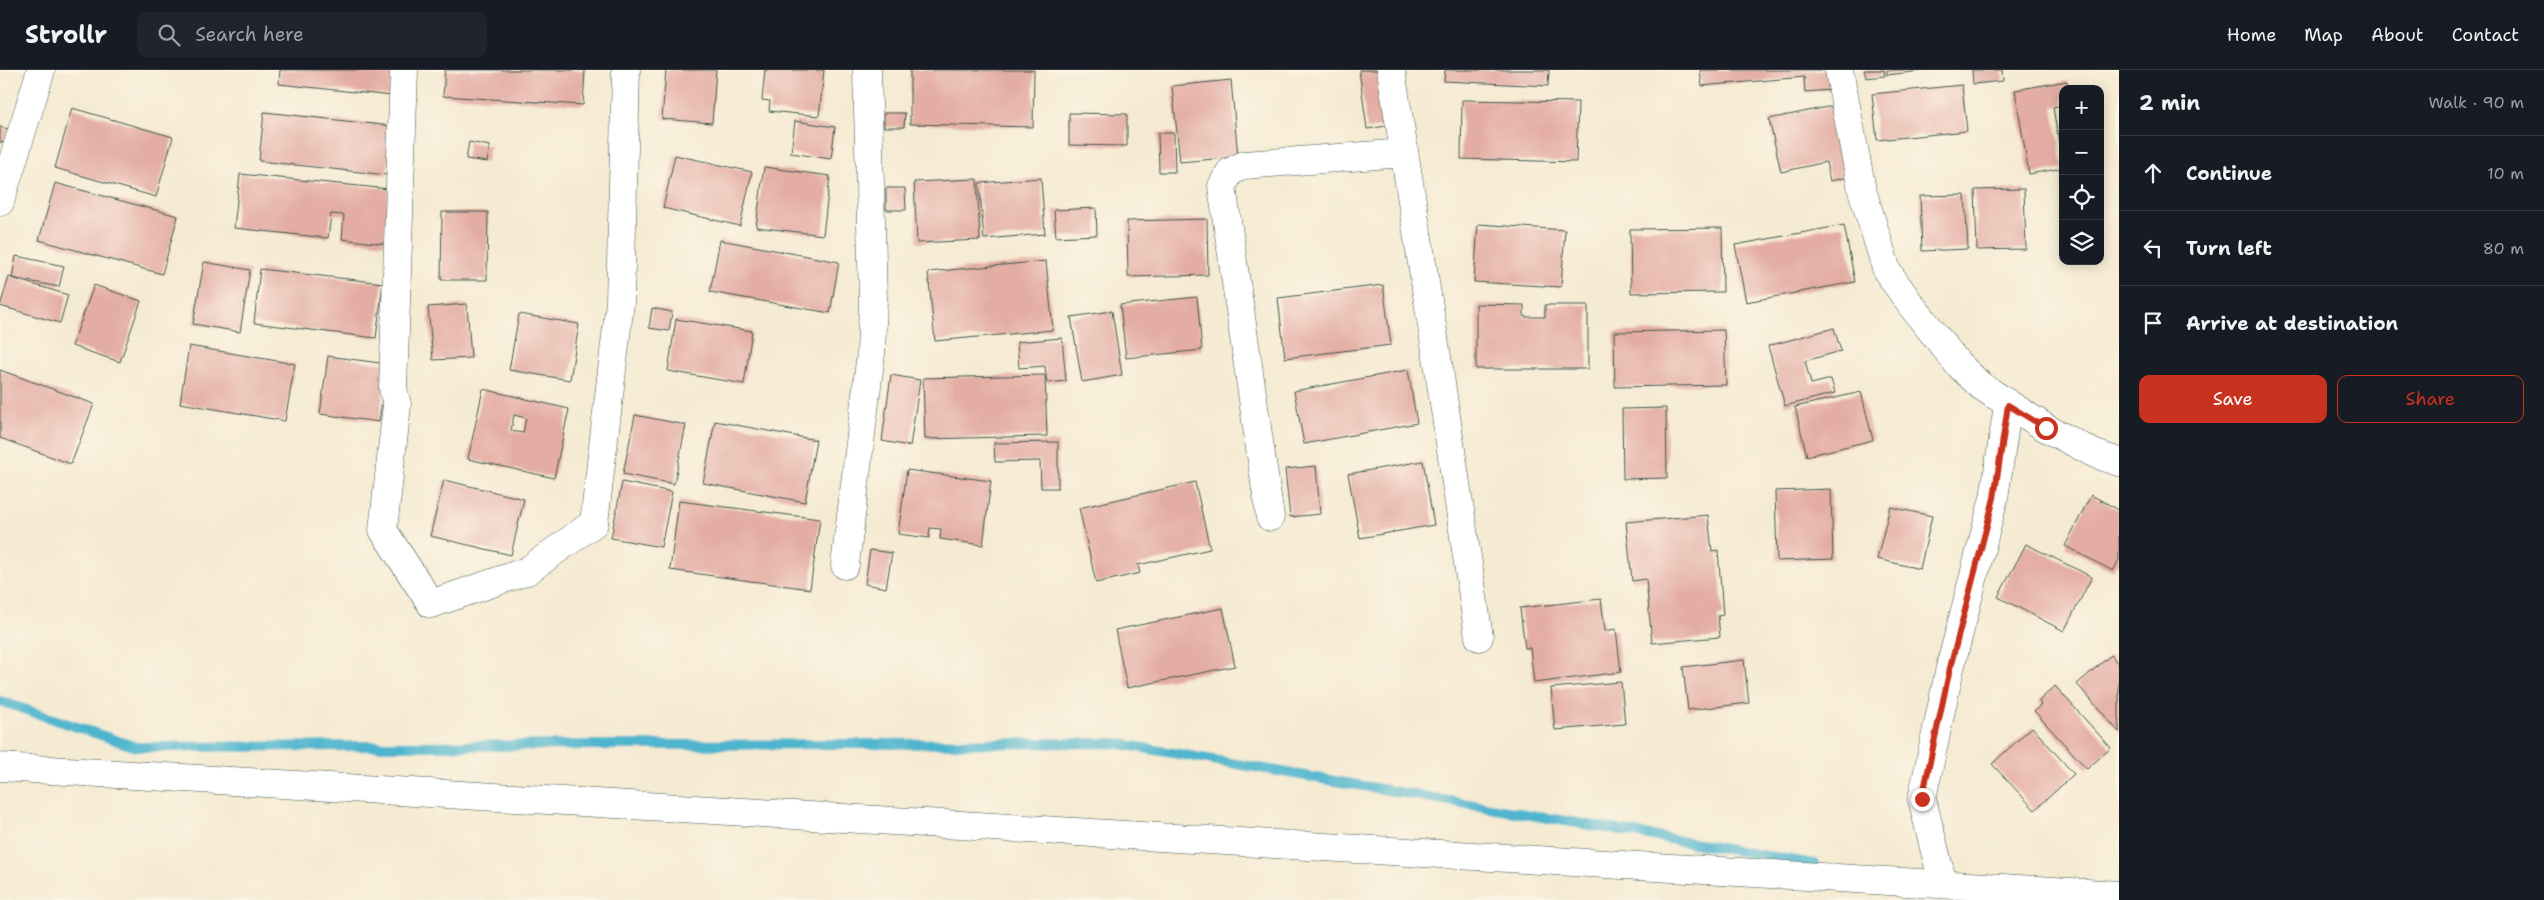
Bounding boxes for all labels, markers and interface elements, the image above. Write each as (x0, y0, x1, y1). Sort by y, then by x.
search box (137, 12, 487, 57)
text: Strollr (25, 19, 107, 51)
icon: search (155, 21, 183, 49)
text: Search here (195, 22, 304, 47)
text: Home (2227, 23, 2276, 47)
text: Map (2304, 23, 2343, 47)
text: About (2371, 23, 2424, 47)
text: Contact (2452, 23, 2519, 47)
map controls (2059, 85, 2104, 265)
button: + (2059, 85, 2104, 130)
text: 2 min (2139, 89, 2200, 117)
text: Walk · 90 m (2429, 92, 2524, 113)
button: − (2059, 130, 2104, 175)
icon: ahead (2139, 159, 2167, 187)
text: Continue (2186, 161, 2272, 186)
text: 10 m (2487, 163, 2524, 184)
button: locate (2059, 175, 2104, 220)
button: layers (2059, 220, 2104, 265)
icon: left (2139, 234, 2167, 262)
text: Turn left (2186, 236, 2272, 261)
text: 80 m (2483, 238, 2524, 259)
icon: arrive (2139, 309, 2167, 337)
text: Arrive at destination (2186, 311, 2398, 336)
button: Save (2139, 375, 2327, 423)
button: Share (2337, 375, 2524, 423)
route start (2035, 417, 2058, 440)
route end (1911, 788, 1934, 811)

